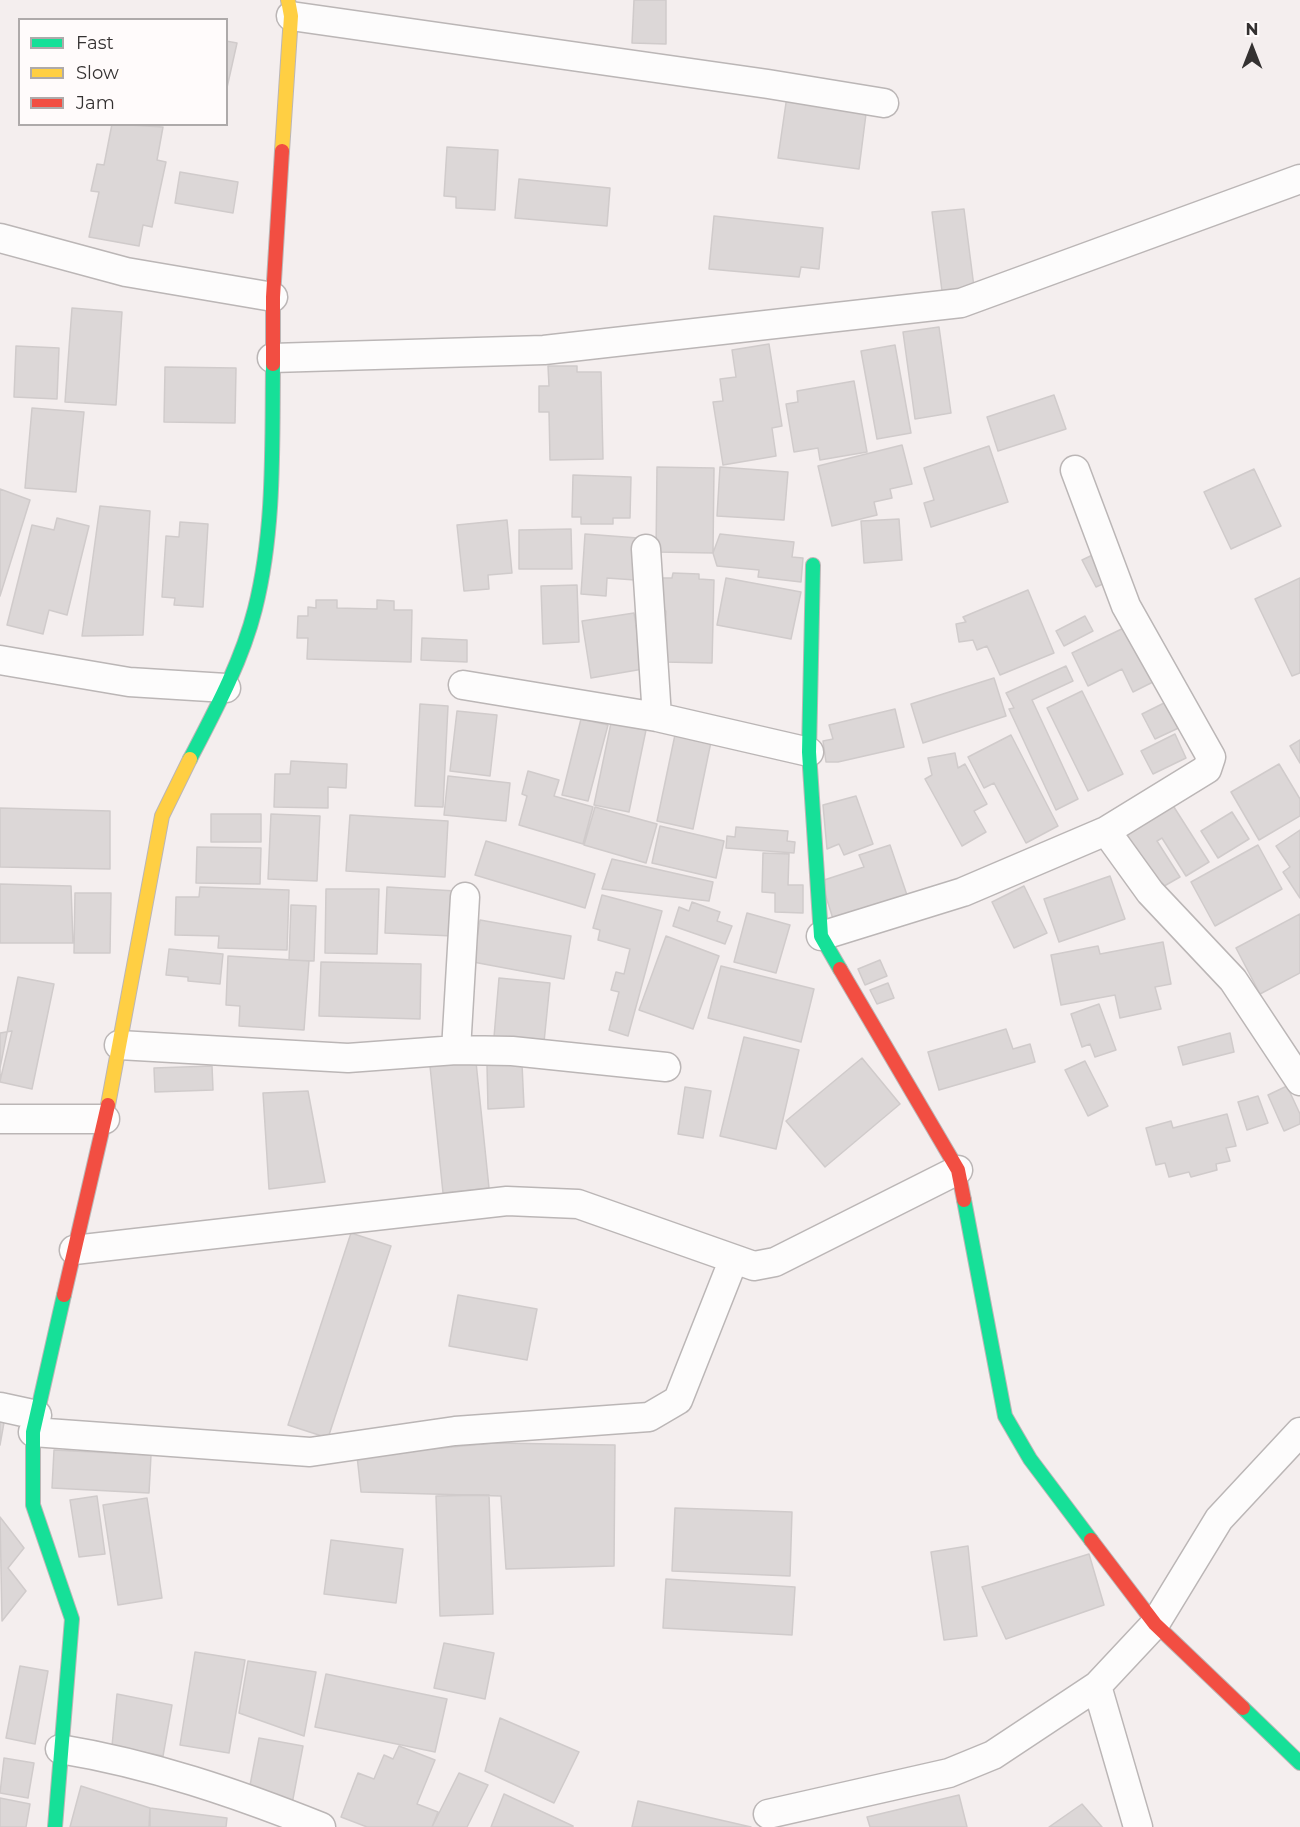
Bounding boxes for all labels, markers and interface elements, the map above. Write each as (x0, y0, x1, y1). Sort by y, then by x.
legend (18, 18, 228, 126)
north arrow (1222, 18, 1282, 78)
text: N (1246, 20, 1258, 39)
text: Fast (76, 32, 114, 54)
text: Slow (76, 62, 119, 84)
text: Jam (76, 92, 115, 114)

